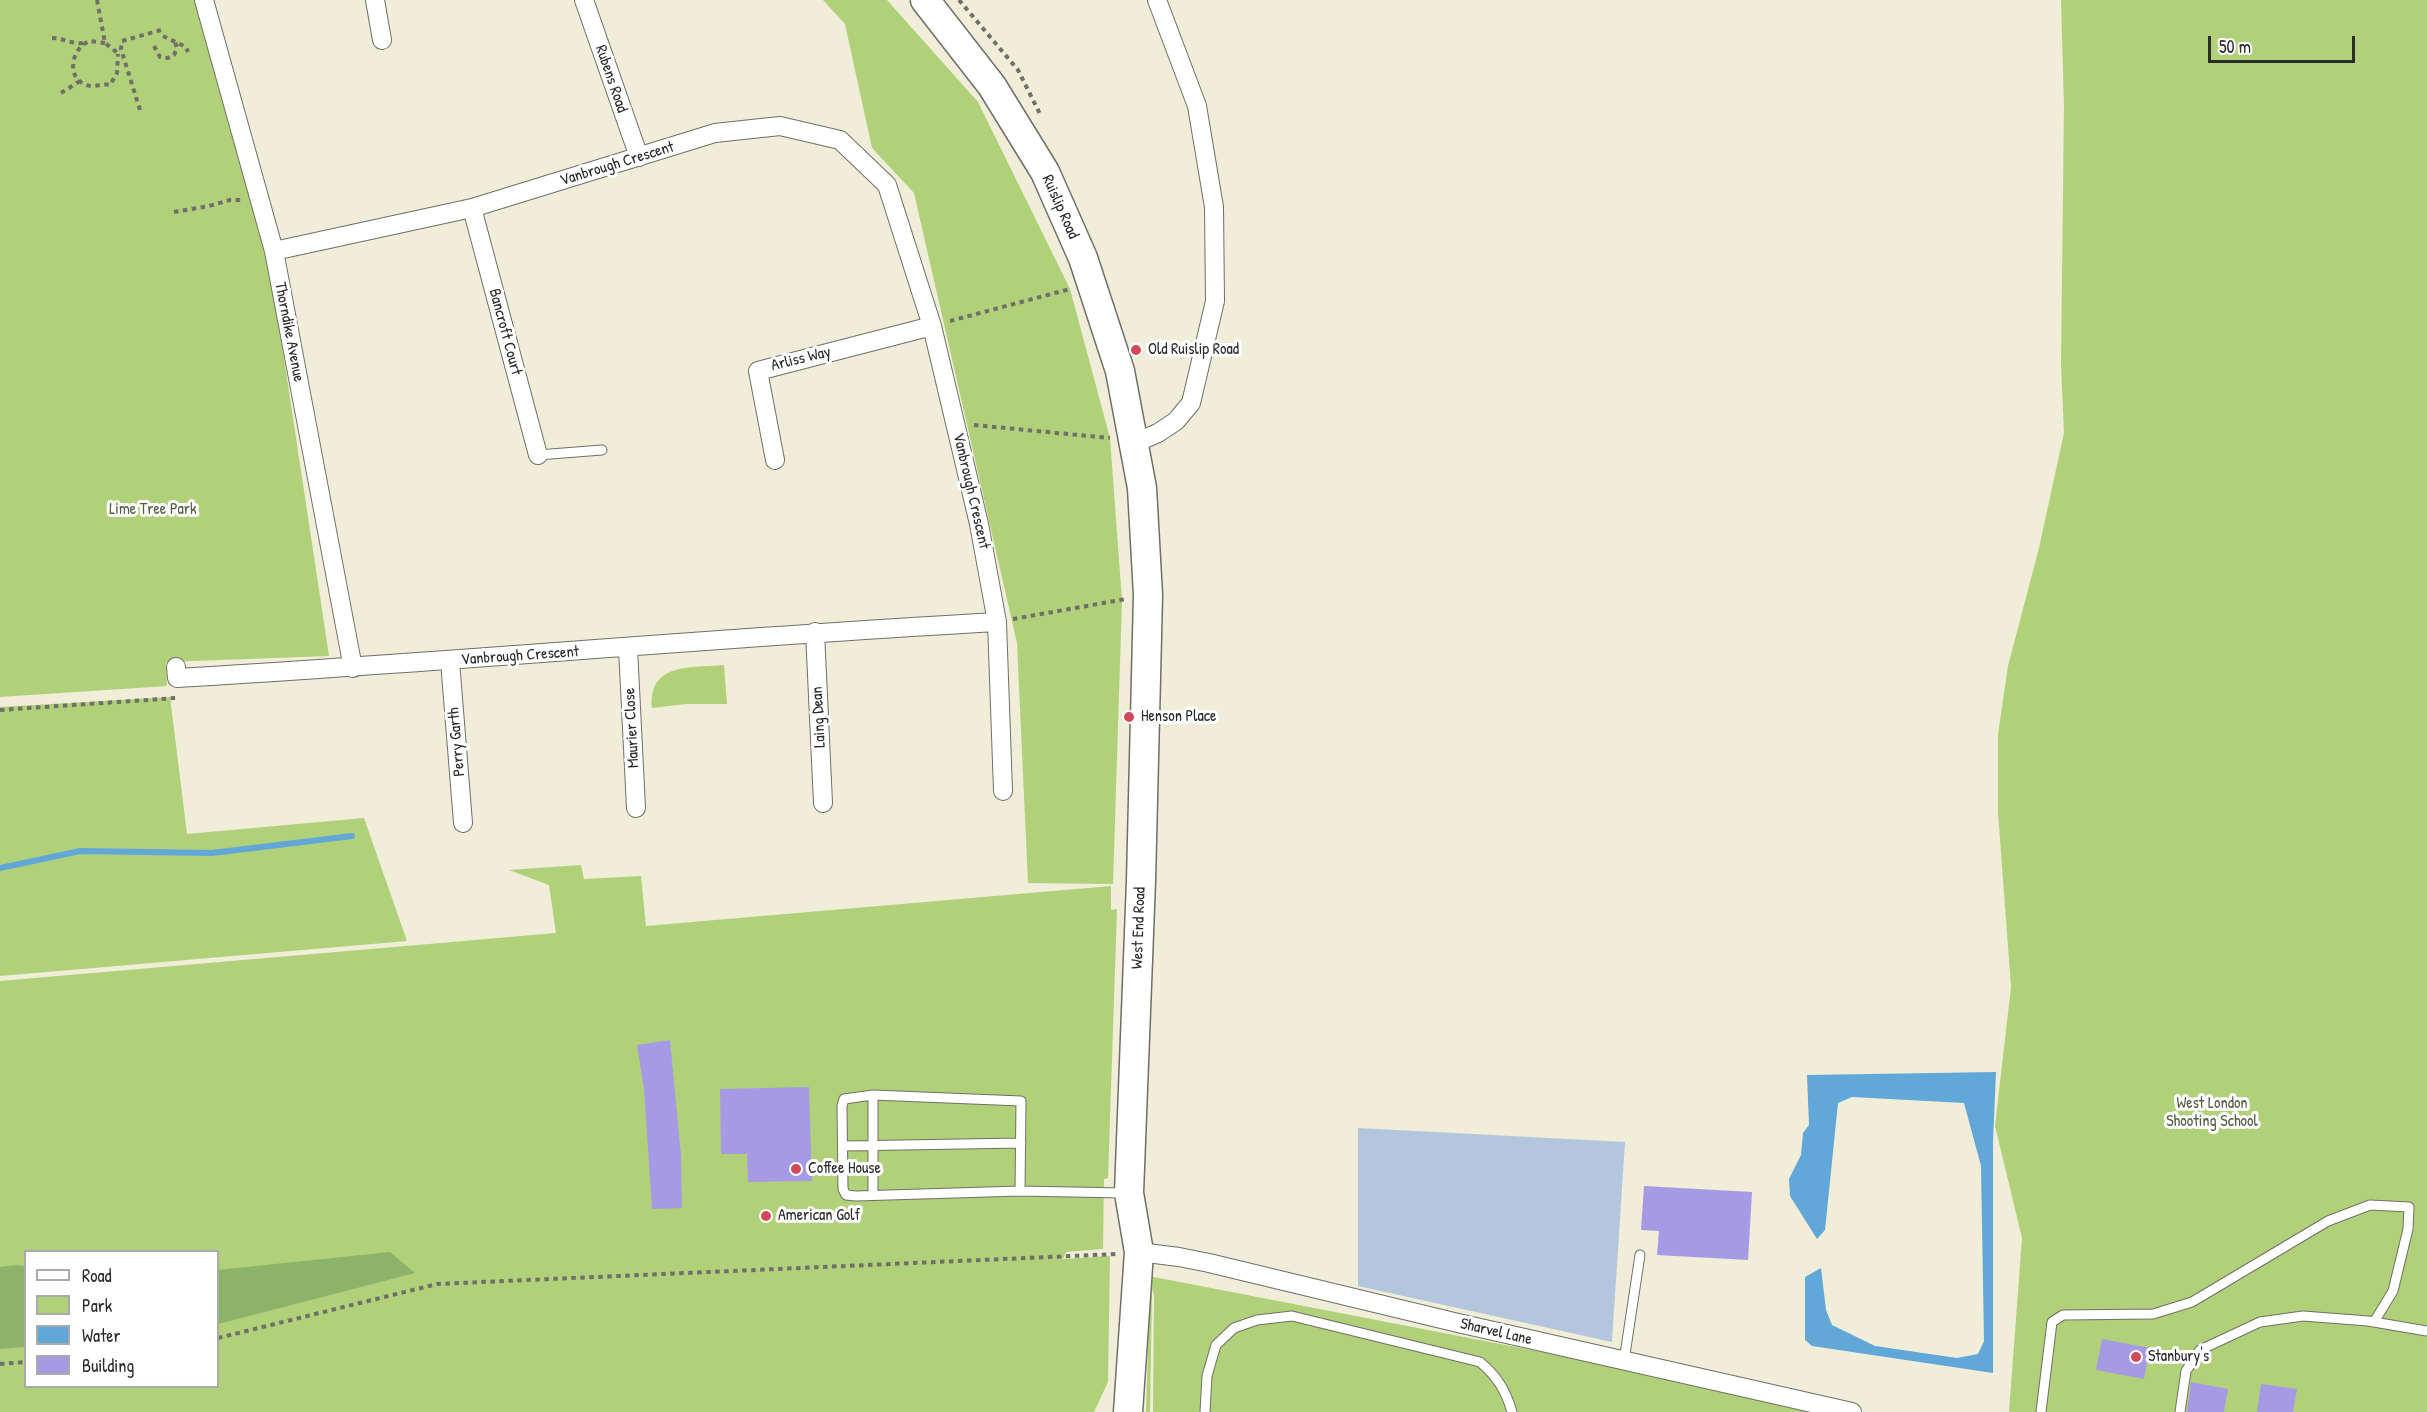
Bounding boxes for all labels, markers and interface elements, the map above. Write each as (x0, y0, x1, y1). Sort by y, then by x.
scale bar (2211, 24, 2358, 62)
text: 50 m (2219, 34, 2251, 59)
street label: Rubens Road (591, 43, 631, 115)
street label: Vanbrough Crescent (558, 138, 676, 190)
street label: Ruislip Road (1037, 172, 1083, 242)
street label: Thorndike Avenue (270, 281, 308, 383)
street label: Bancroft Court (484, 287, 526, 377)
place label: Old Ruislip Road (1148, 340, 1239, 360)
street label: Arliss Way (769, 342, 833, 376)
marker: Old Ruislip Road (1129, 343, 1143, 357)
street label: Vanbrough Crescent (948, 431, 994, 551)
park label: Lime Tree Park (109, 500, 197, 520)
street label: Vanbrough Crescent (460, 642, 580, 670)
street label: Laing Dean (808, 686, 830, 748)
street label: Maurier Close (620, 687, 644, 769)
street label: Perry Garth (444, 707, 470, 777)
place label: Henson Place (1141, 707, 1216, 727)
marker: Henson Place (1122, 710, 1136, 724)
street label: West End Road (1128, 887, 1150, 969)
park label: West London Shooting School (2166, 1094, 2258, 1132)
place label: Coffee House (808, 1159, 881, 1179)
marker: Coffee House (789, 1162, 803, 1176)
place label: American Golf (778, 1206, 860, 1226)
marker: American Golf (759, 1209, 773, 1223)
legend (24, 1250, 219, 1388)
text: Road (82, 1263, 112, 1288)
text: Park (82, 1293, 112, 1318)
street label: Sharvel Lane (1458, 1314, 1534, 1350)
text: Water (82, 1323, 120, 1348)
place label: Stanbury's (2148, 1347, 2209, 1367)
marker: Stanbury's (2129, 1350, 2143, 1364)
text: Building (82, 1353, 134, 1378)

